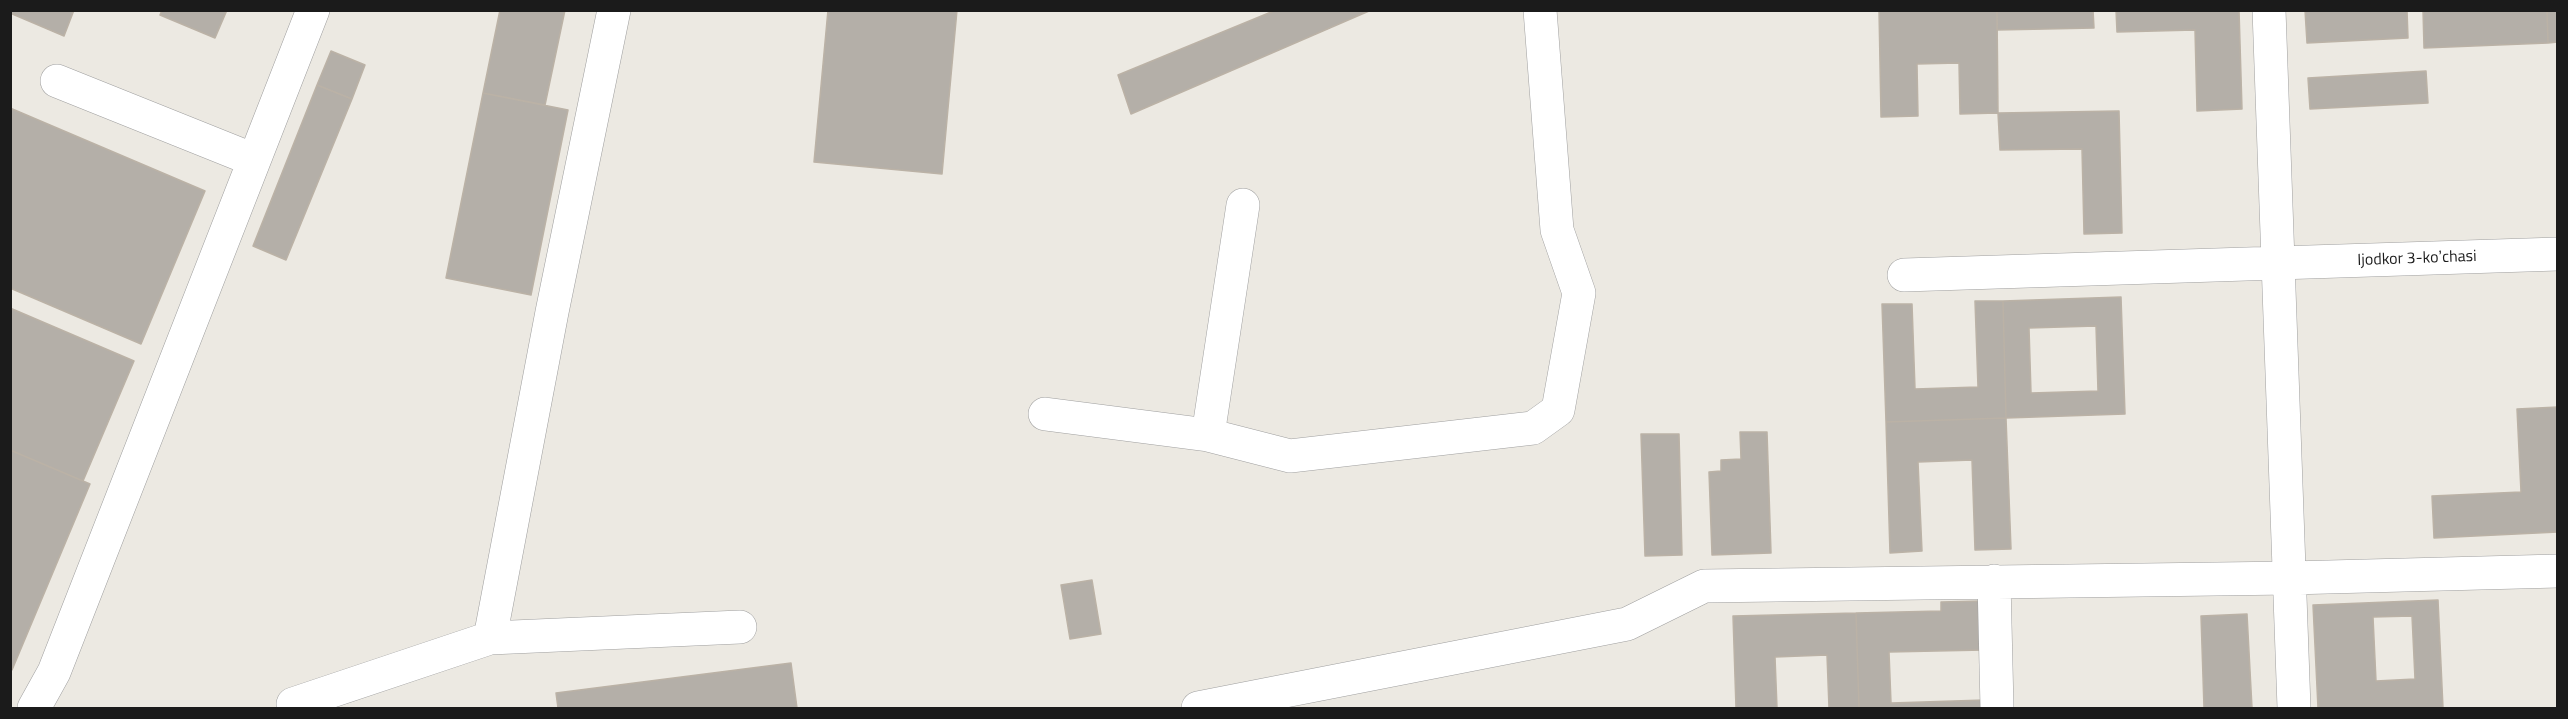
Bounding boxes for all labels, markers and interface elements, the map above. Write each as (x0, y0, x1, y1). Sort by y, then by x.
street label: Ijodkor 3-koʼchasi (2357, 247, 2477, 271)

